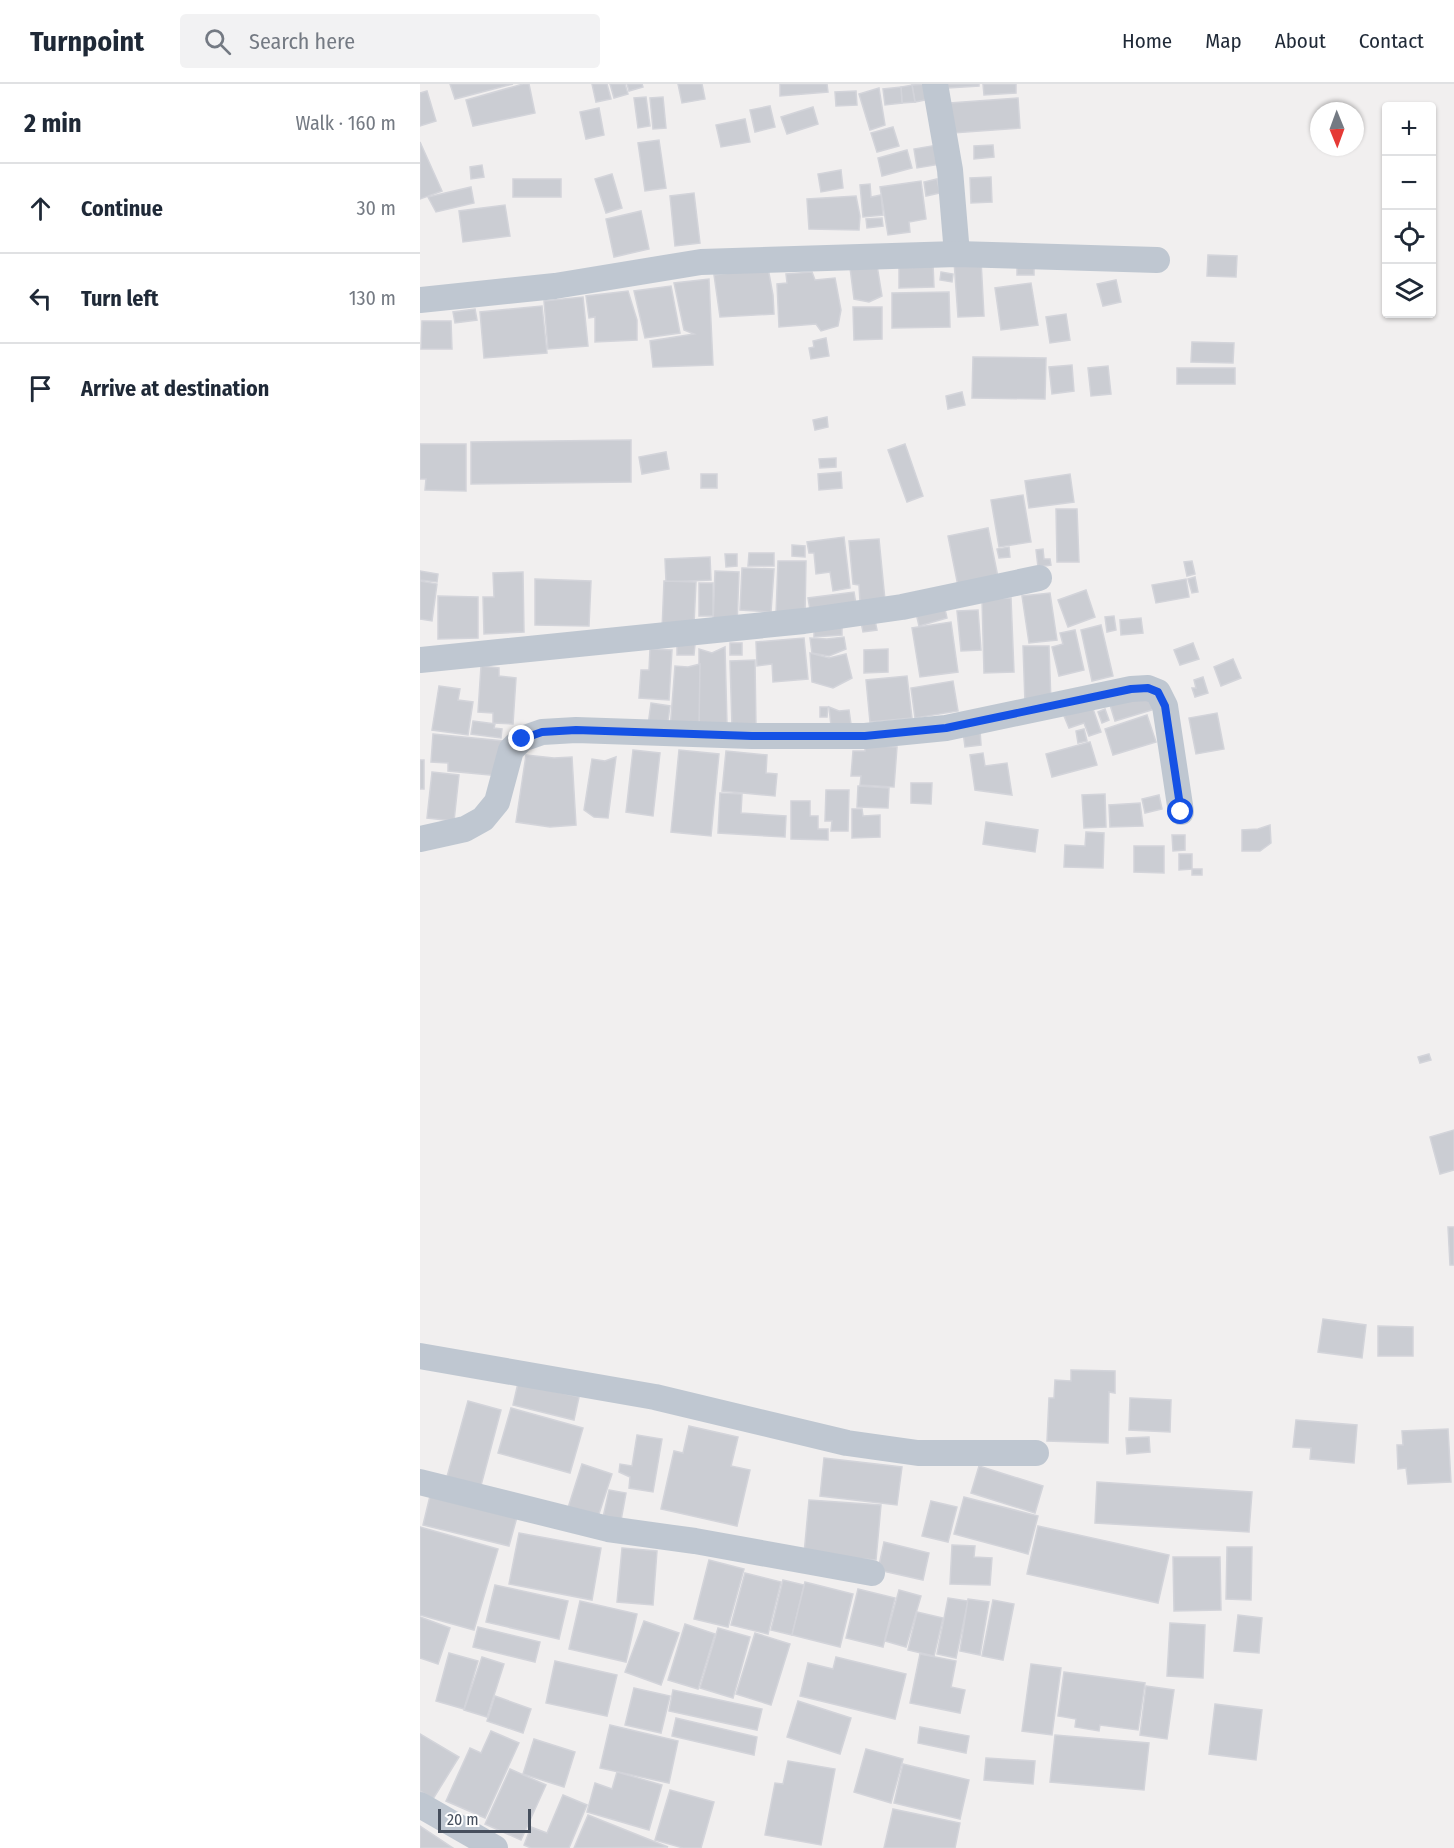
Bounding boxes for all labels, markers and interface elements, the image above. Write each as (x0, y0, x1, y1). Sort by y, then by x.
search box (180, 14, 600, 68)
text: Turnpoint (30, 25, 144, 58)
icon: search (201, 25, 234, 58)
text: Search here (249, 28, 355, 55)
text: Home (1122, 28, 1172, 54)
text: Map (1205, 28, 1242, 54)
text: About (1275, 28, 1326, 54)
text: Contact (1359, 28, 1424, 54)
north arrow (1310, 102, 1364, 156)
map controls (1382, 102, 1436, 318)
button: + (1382, 102, 1436, 156)
text: 2 min (24, 108, 82, 139)
text: Walk · 160 m (296, 111, 396, 135)
button: − (1382, 156, 1436, 210)
icon: ahead (24, 192, 57, 225)
text: Continue (81, 195, 163, 222)
text: 30 m (356, 196, 396, 220)
button: locate (1382, 210, 1436, 264)
button: layers (1382, 264, 1436, 318)
icon: left (24, 282, 57, 315)
text: Turn left (81, 285, 159, 312)
text: 130 m (349, 286, 396, 310)
icon: arrive (24, 372, 57, 405)
text: Arrive at destination (81, 375, 269, 402)
route end (508, 725, 534, 751)
route start (1167, 798, 1193, 824)
scale bar (438, 1806, 531, 1834)
text: 20 m (447, 1810, 478, 1829)

